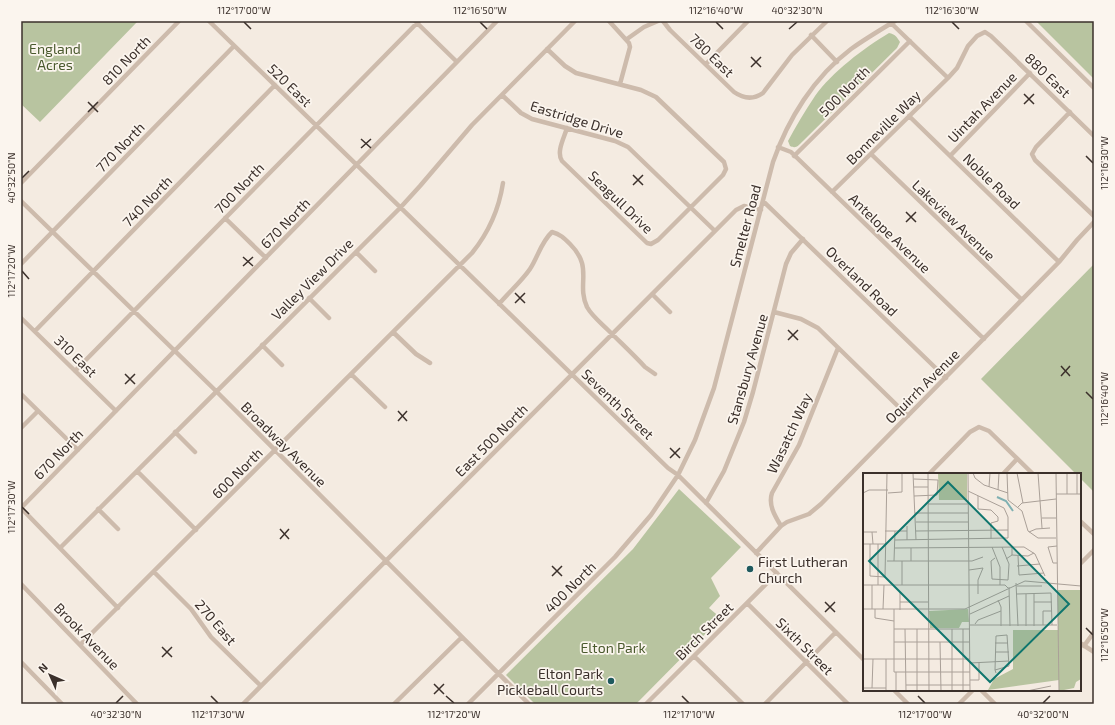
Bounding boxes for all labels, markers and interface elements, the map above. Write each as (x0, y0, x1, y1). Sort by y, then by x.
text: 112°17'00"W (217, 4, 271, 16)
text: 112°16'50"W (453, 4, 507, 16)
text: 112°16'40"W (689, 4, 744, 16)
text: 40°32'30"N (771, 4, 823, 16)
text: 112°16'30"W (925, 4, 979, 16)
street label: 780 East (686, 30, 738, 80)
street label: 810 North (98, 32, 154, 88)
park label: England Acres (29, 40, 81, 73)
street label: 880 East (1022, 49, 1074, 101)
street label: 520 East (264, 60, 316, 110)
street label: 500 North (815, 62, 873, 120)
street label: Uintah Avenue (944, 68, 1020, 146)
street label: Bonneville Way (842, 86, 924, 168)
street label: Eastridge Drive (528, 97, 626, 141)
street label: 770 North (92, 119, 148, 175)
text: 112°16'30"W (1098, 136, 1110, 190)
street label: Noble Road (960, 150, 1024, 212)
text: 40°32'50"N (5, 152, 17, 204)
street label: 700 North (211, 159, 267, 217)
street label: Seagull Drive (585, 167, 657, 237)
street label: 740 North (119, 172, 175, 230)
street label: Lakeview Avenue (909, 176, 999, 264)
street label: Smelter Road (726, 183, 764, 269)
street label: Antelope Avenue (846, 190, 934, 276)
street label: 670 North (257, 194, 313, 252)
street label: Valley View Drive (268, 235, 356, 323)
street label: Overland Road (823, 243, 901, 319)
text: 112°17'20"W (5, 244, 17, 298)
street label: Stansbury Avenue (723, 312, 771, 426)
street label: 310 East (51, 332, 101, 380)
street label: Oquirrh Avenue (881, 345, 963, 427)
street label: Seventh Street (578, 365, 658, 443)
text: 112°16'40"W (1098, 371, 1110, 426)
street label: Wasatch Way (763, 389, 815, 476)
street label: Broadway Avenue (238, 398, 330, 490)
street label: East 500 North (451, 400, 531, 480)
street label: 670 North (30, 425, 86, 483)
street label: 600 North (208, 444, 266, 502)
inset map (863, 473, 1081, 691)
text: 112°17'30"W (5, 480, 17, 534)
place label: First Lutheran Church (758, 553, 848, 586)
street label: 400 North (541, 558, 599, 616)
marker: First Lutheran Church (745, 564, 755, 574)
street label: 270 East (192, 596, 240, 648)
street label: Brook Avenue (51, 599, 123, 673)
street label: Birch Street (672, 599, 736, 663)
text: 112°16'50"W (1098, 608, 1110, 662)
street label: Sixth Street (773, 614, 837, 678)
park label: Elton Park (580, 639, 646, 656)
north arrow (30, 655, 70, 695)
text: N (35, 660, 50, 675)
place label: Elton Park Pickleball Courts (497, 665, 603, 698)
marker: Elton Park Pickleball Courts (606, 676, 616, 686)
text: 40°32'30"N (90, 708, 142, 720)
text: 112°17'30"W (192, 708, 245, 720)
text: 112°17'20"W (427, 708, 481, 720)
text: 112°17'10"W (663, 708, 715, 720)
text: 112°17'00"W (898, 708, 952, 720)
text: 40°32'00"N (1017, 708, 1069, 720)

